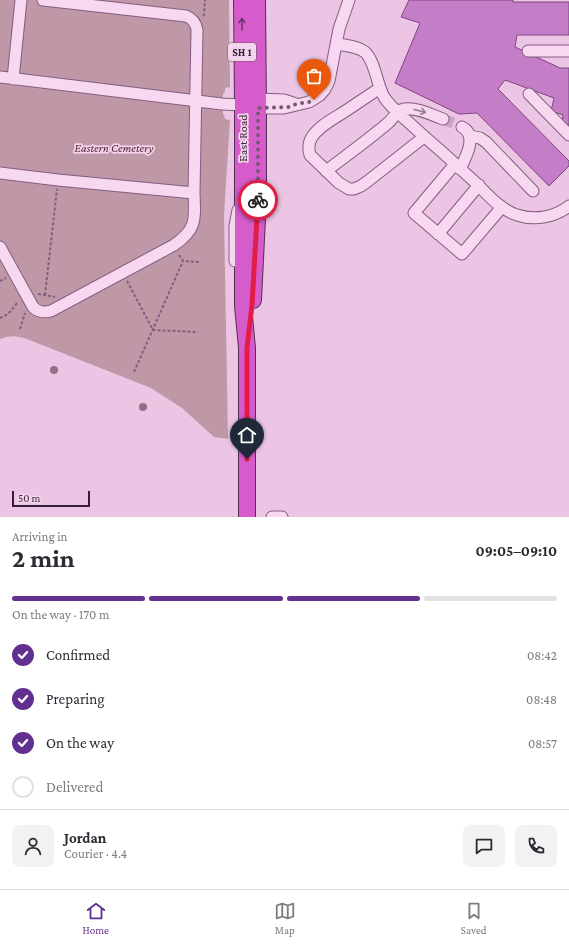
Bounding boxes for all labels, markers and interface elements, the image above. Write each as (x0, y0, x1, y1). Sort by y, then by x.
one-way arrow (238, 18, 246, 31)
road number: SH 1 (228, 43, 256, 61)
pin (297, 59, 331, 100)
icon: bag (303, 65, 325, 87)
one-way arrow (414, 108, 427, 115)
street label: East Road (236, 114, 250, 162)
park label: Eastern Cemetery (75, 141, 153, 155)
courier (238, 180, 278, 220)
icon: bike (247, 189, 269, 211)
pin (230, 418, 264, 459)
icon: home (236, 424, 258, 446)
scale bar (12, 489, 90, 508)
text: 50 m (18, 492, 40, 504)
text: Arriving in (12, 529, 68, 544)
text: 09:05–09:10 (476, 543, 557, 559)
text: 2 min (12, 544, 75, 573)
text: On the way · 170 m (12, 607, 109, 622)
icon: check (12, 644, 34, 666)
text: Confirmed (46, 647, 110, 663)
text: 08:42 (527, 648, 557, 663)
icon: check (12, 688, 34, 710)
text: Preparing (46, 691, 105, 707)
text: 08:48 (526, 692, 557, 707)
icon: check (12, 732, 34, 754)
text: On the way (46, 735, 114, 751)
text: 08:57 (528, 736, 557, 751)
text: Delivered (46, 779, 103, 795)
button: person (12, 825, 54, 867)
button: chat (463, 825, 505, 867)
button: phone (515, 825, 557, 867)
text: Jordan (64, 830, 106, 846)
text: Courier · 4.4 (64, 846, 127, 861)
tab: Home (82, 900, 109, 936)
tab: Map (274, 900, 296, 936)
tab: Saved (461, 900, 487, 936)

